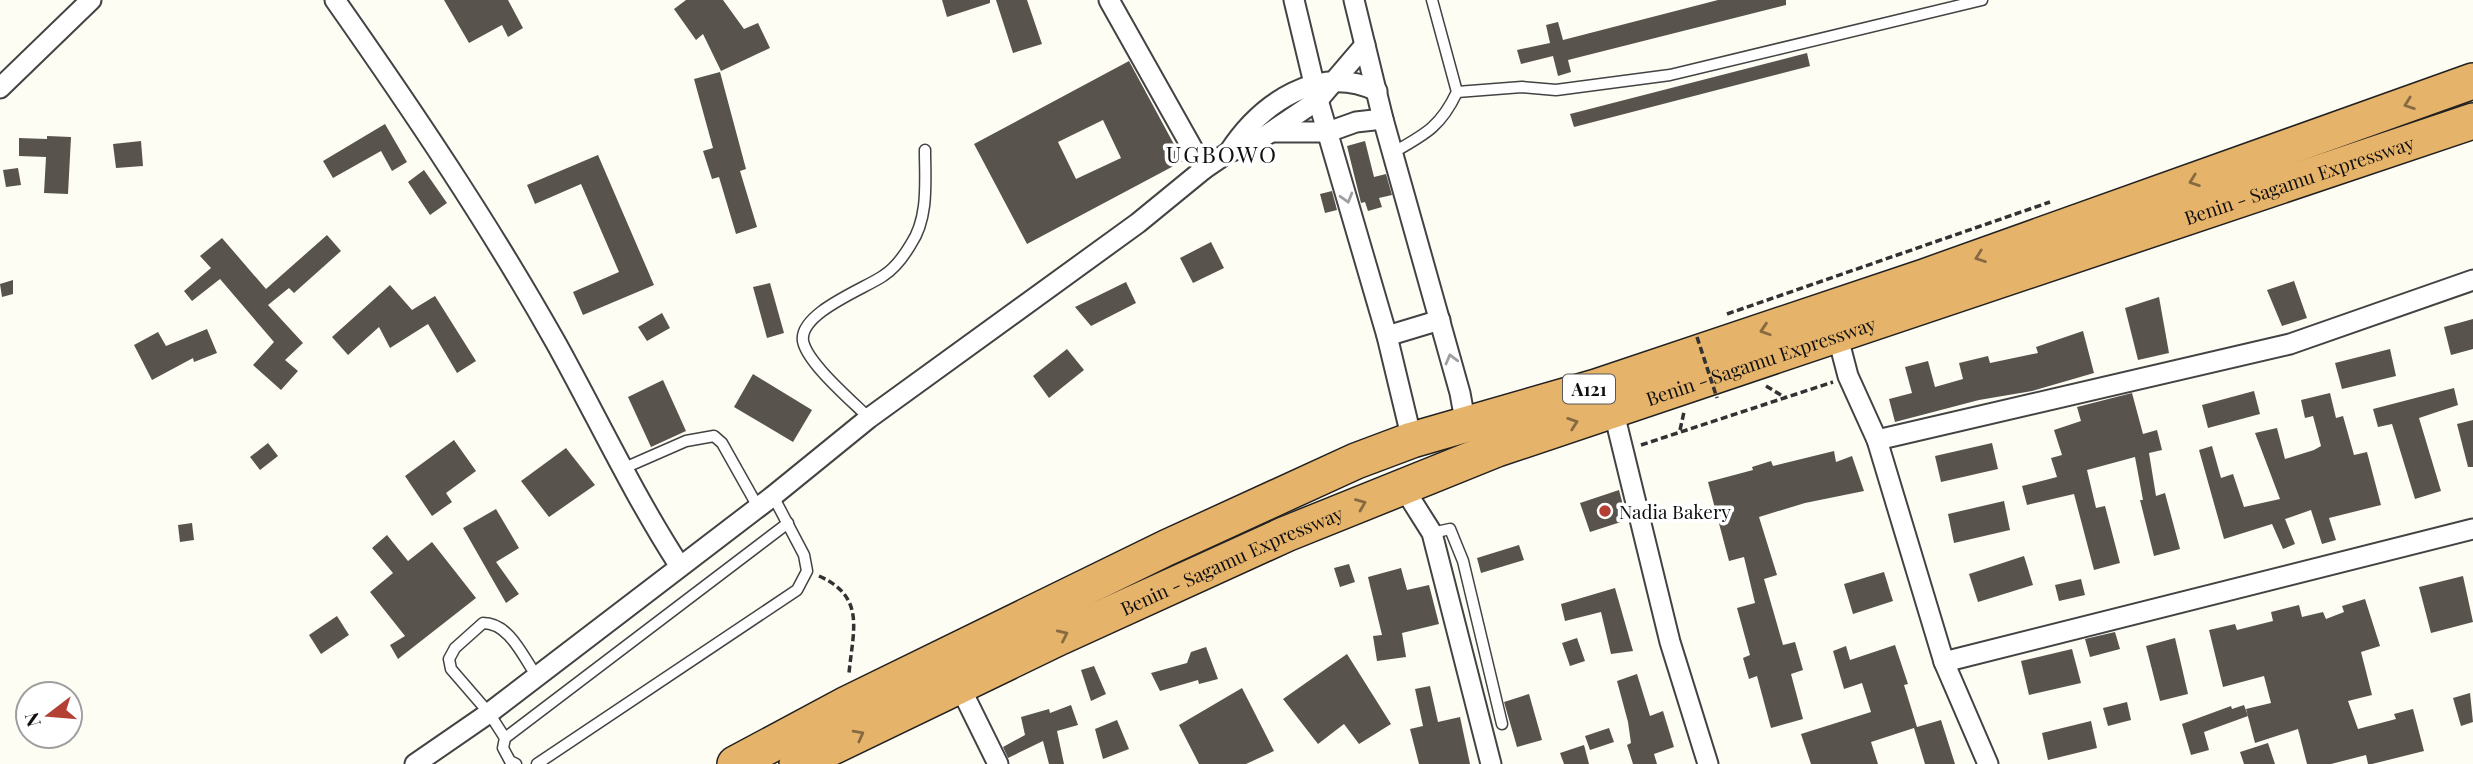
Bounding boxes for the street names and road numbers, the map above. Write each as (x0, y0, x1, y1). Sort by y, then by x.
street label: Benin - Sagamu Expressway (2181, 129, 2418, 230)
street label: Benin - Sagamu Expressway (1642, 310, 1879, 411)
road number: A121 (1563, 374, 1615, 404)
street label: Benin - Sagamu Expressway (1116, 499, 1347, 621)

